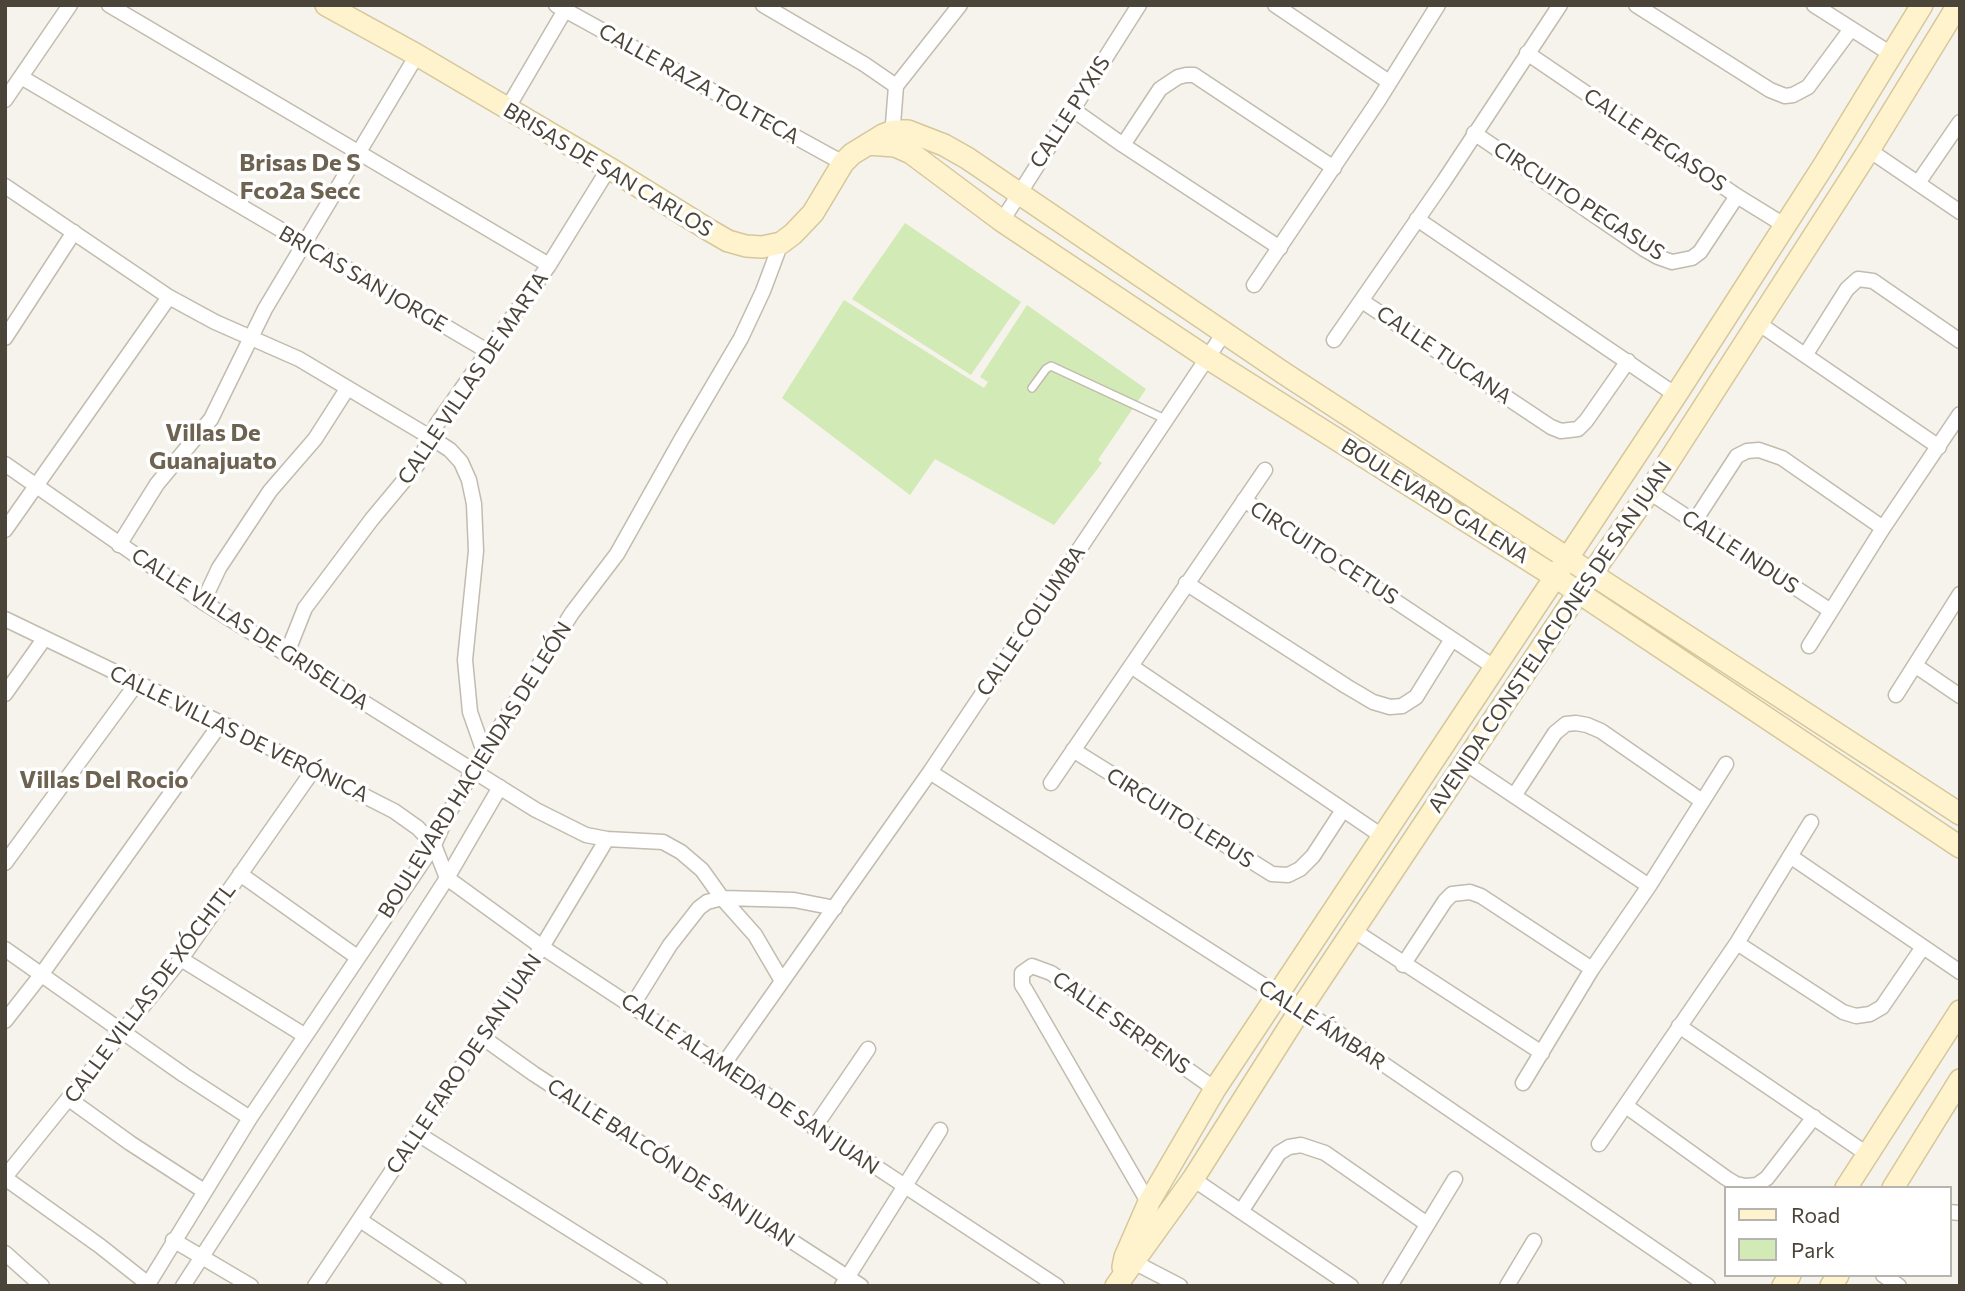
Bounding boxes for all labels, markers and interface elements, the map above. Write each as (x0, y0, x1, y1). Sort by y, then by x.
street label: CALLE RAZA TOLTECA (594, 18, 804, 150)
street label: CALLE PYXIS (1024, 51, 1116, 173)
street label: CALLE PEGASOS (1579, 83, 1731, 197)
street label: BRISAS DE SAN CARLOS (499, 98, 717, 242)
street label: CIRCUITO PEGASUS (1489, 136, 1669, 266)
district label: Brisas De S Fco2a Secc (239, 149, 361, 205)
street label: BRICAS SAN JORGE (274, 221, 452, 337)
street label: CALLE VILLAS DE MARTA (392, 267, 554, 489)
street label: CALLE TUCANA (1372, 301, 1516, 409)
district label: Villas De Guanajuato (149, 419, 277, 475)
street label: BOULEVARD GALENA (1337, 433, 1533, 569)
street label: AVENIDA CONSTELACIONES DE SAN JUAN (1423, 457, 1677, 817)
street label: CIRCUITO CETUS (1245, 496, 1403, 610)
street label: CALLE INDUS (1677, 505, 1803, 599)
street label: CALLE COLUMBA (971, 541, 1091, 701)
street label: CALLE VILLAS DE GRISELDA (127, 543, 373, 715)
street label: BOULEVARD HACIENDAS DE LEÓN (373, 617, 577, 923)
street label: CALLE VILLAS DE VERÓNICA (105, 660, 373, 808)
street label: CIRCUITO LEPUS (1102, 763, 1258, 873)
district label: Villas Del Rocio (19, 766, 189, 794)
street label: CALLE VILLAS DE XÓCHITL (59, 878, 241, 1108)
street label: CALLE FARO DE SAN JUAN (381, 949, 547, 1179)
street label: CALLE SERPENS (1047, 966, 1195, 1080)
street label: CALLE ÁMBAR (1254, 975, 1390, 1075)
street label: CALLE ALAMEDA DE SAN JUAN (616, 988, 884, 1180)
street label: CALLE BALCÓN DE SAN JUAN (542, 1073, 800, 1253)
legend (1724, 1186, 1951, 1277)
text: Road (1791, 1202, 1840, 1227)
text: Park (1791, 1237, 1835, 1262)

